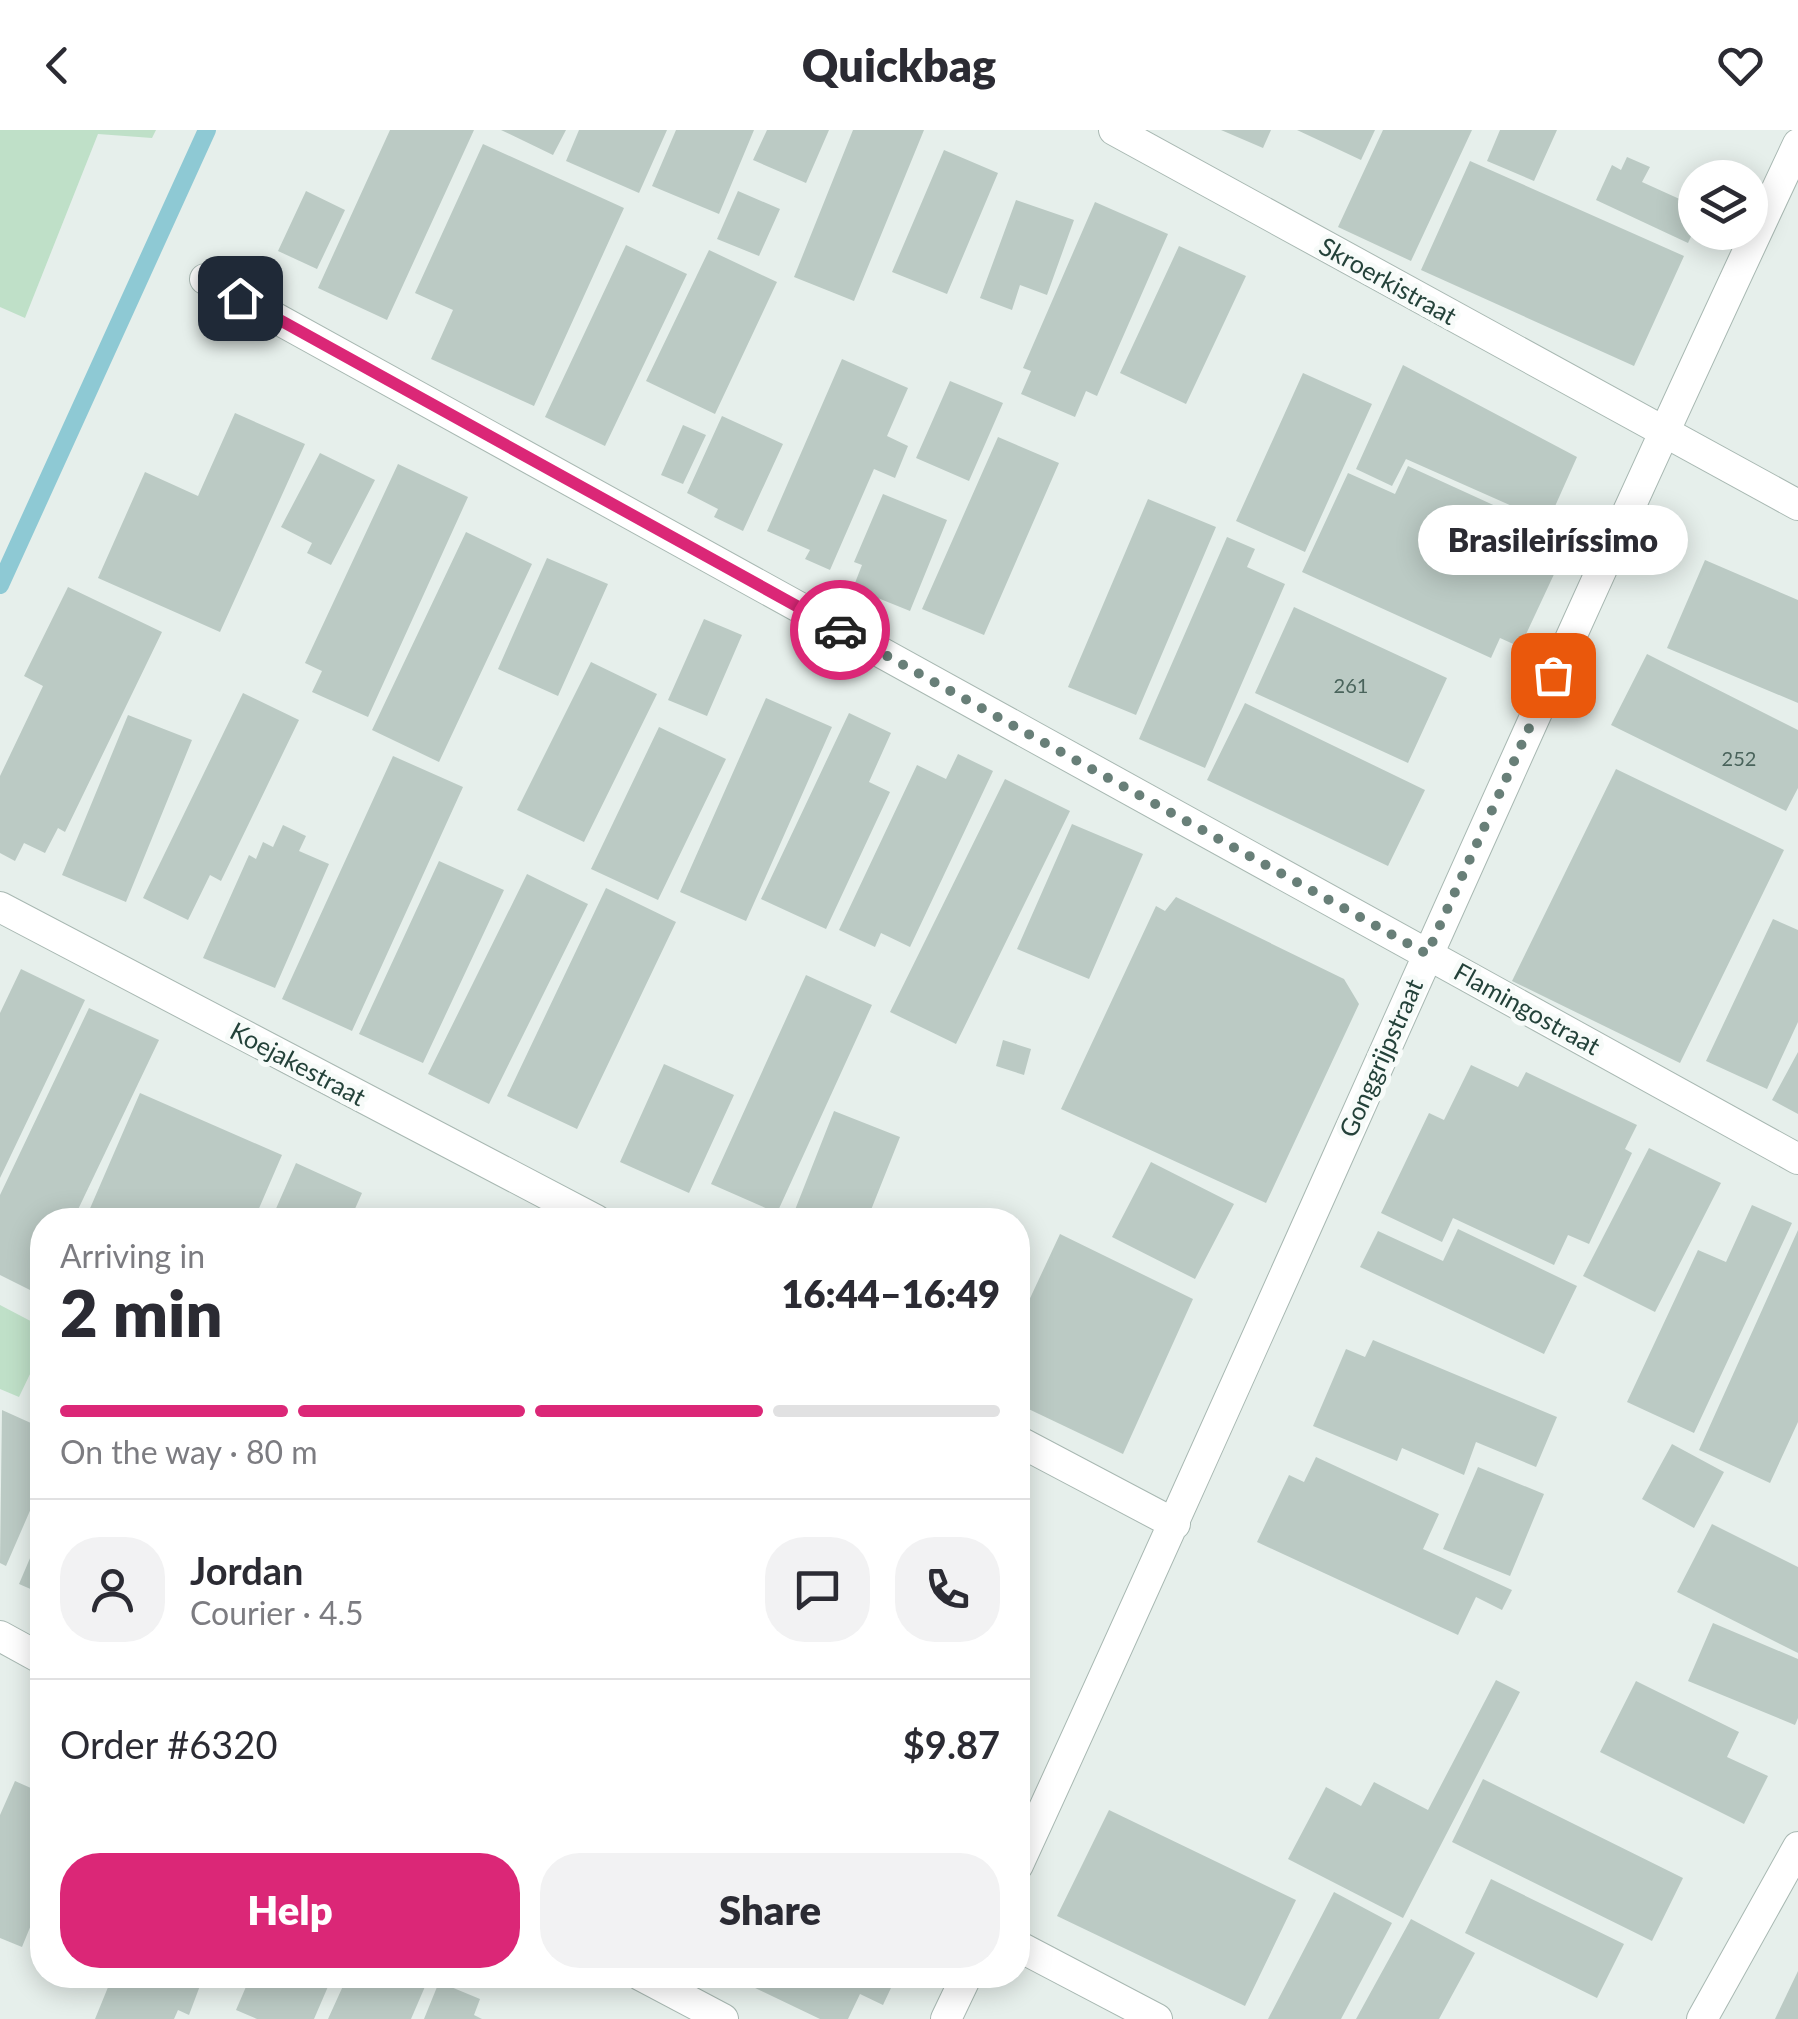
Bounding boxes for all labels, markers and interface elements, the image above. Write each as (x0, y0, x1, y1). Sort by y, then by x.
icon: back (30, 38, 85, 93)
text: Quickbag (802, 38, 996, 92)
icon: heart (1713, 38, 1768, 93)
map controls (1678, 160, 1768, 250)
button: layers (1678, 160, 1768, 250)
street label: Skroerkistraat (1315, 230, 1462, 330)
pin (198, 256, 283, 341)
icon: home (213, 271, 268, 326)
callout: Brasileiríssimo (1418, 505, 1688, 575)
text: Brasileiríssimo (1448, 520, 1658, 559)
courier (790, 580, 890, 680)
icon: car (813, 603, 868, 658)
pin (1511, 633, 1596, 718)
icon: bag (1526, 648, 1581, 703)
house number: 261 (1334, 673, 1368, 697)
house number: 252 (1722, 746, 1756, 770)
street label: Flamingostraat (1449, 956, 1606, 1061)
street label: Gonggrijpstraat (1332, 974, 1428, 1141)
street label: Koejakestraat (226, 1015, 371, 1111)
text: Arriving in (60, 1236, 205, 1275)
text: 16:44–16:49 (781, 1270, 1000, 1316)
text: 2 min (60, 1273, 222, 1351)
text: On the way · 80 m (60, 1432, 318, 1471)
button: person (60, 1537, 165, 1642)
button: chat (765, 1537, 870, 1642)
button: phone (895, 1537, 1000, 1642)
text: Jordan (190, 1547, 303, 1593)
text: Courier · 4.5 (190, 1593, 364, 1632)
text: Order #6320 (60, 1721, 277, 1767)
text: $9.87 (903, 1721, 1000, 1767)
button: Help (60, 1853, 520, 1968)
button: Share (540, 1853, 1000, 1968)

